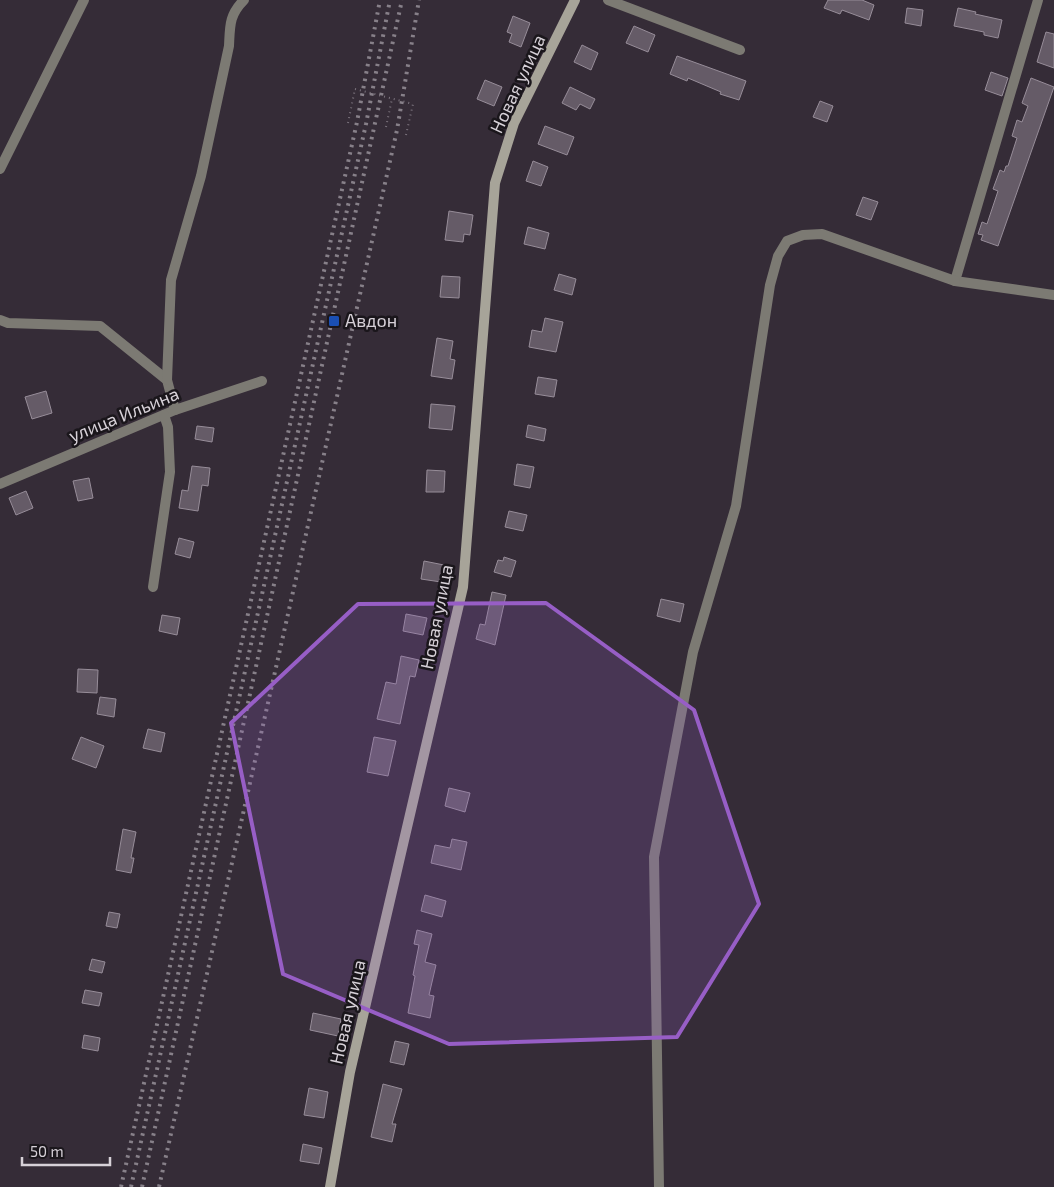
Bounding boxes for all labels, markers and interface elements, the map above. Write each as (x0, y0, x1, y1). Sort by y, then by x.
street label: Новая улица (485, 31, 550, 136)
place label: Авдон (345, 309, 397, 331)
marker: Авдон (327, 314, 341, 328)
street label: улица Ильина (65, 382, 182, 446)
street label: Новая улица (415, 563, 457, 671)
street label: Новая улица (324, 958, 370, 1066)
scale bar (22, 1134, 110, 1166)
text: 50 m (30, 1142, 64, 1160)

